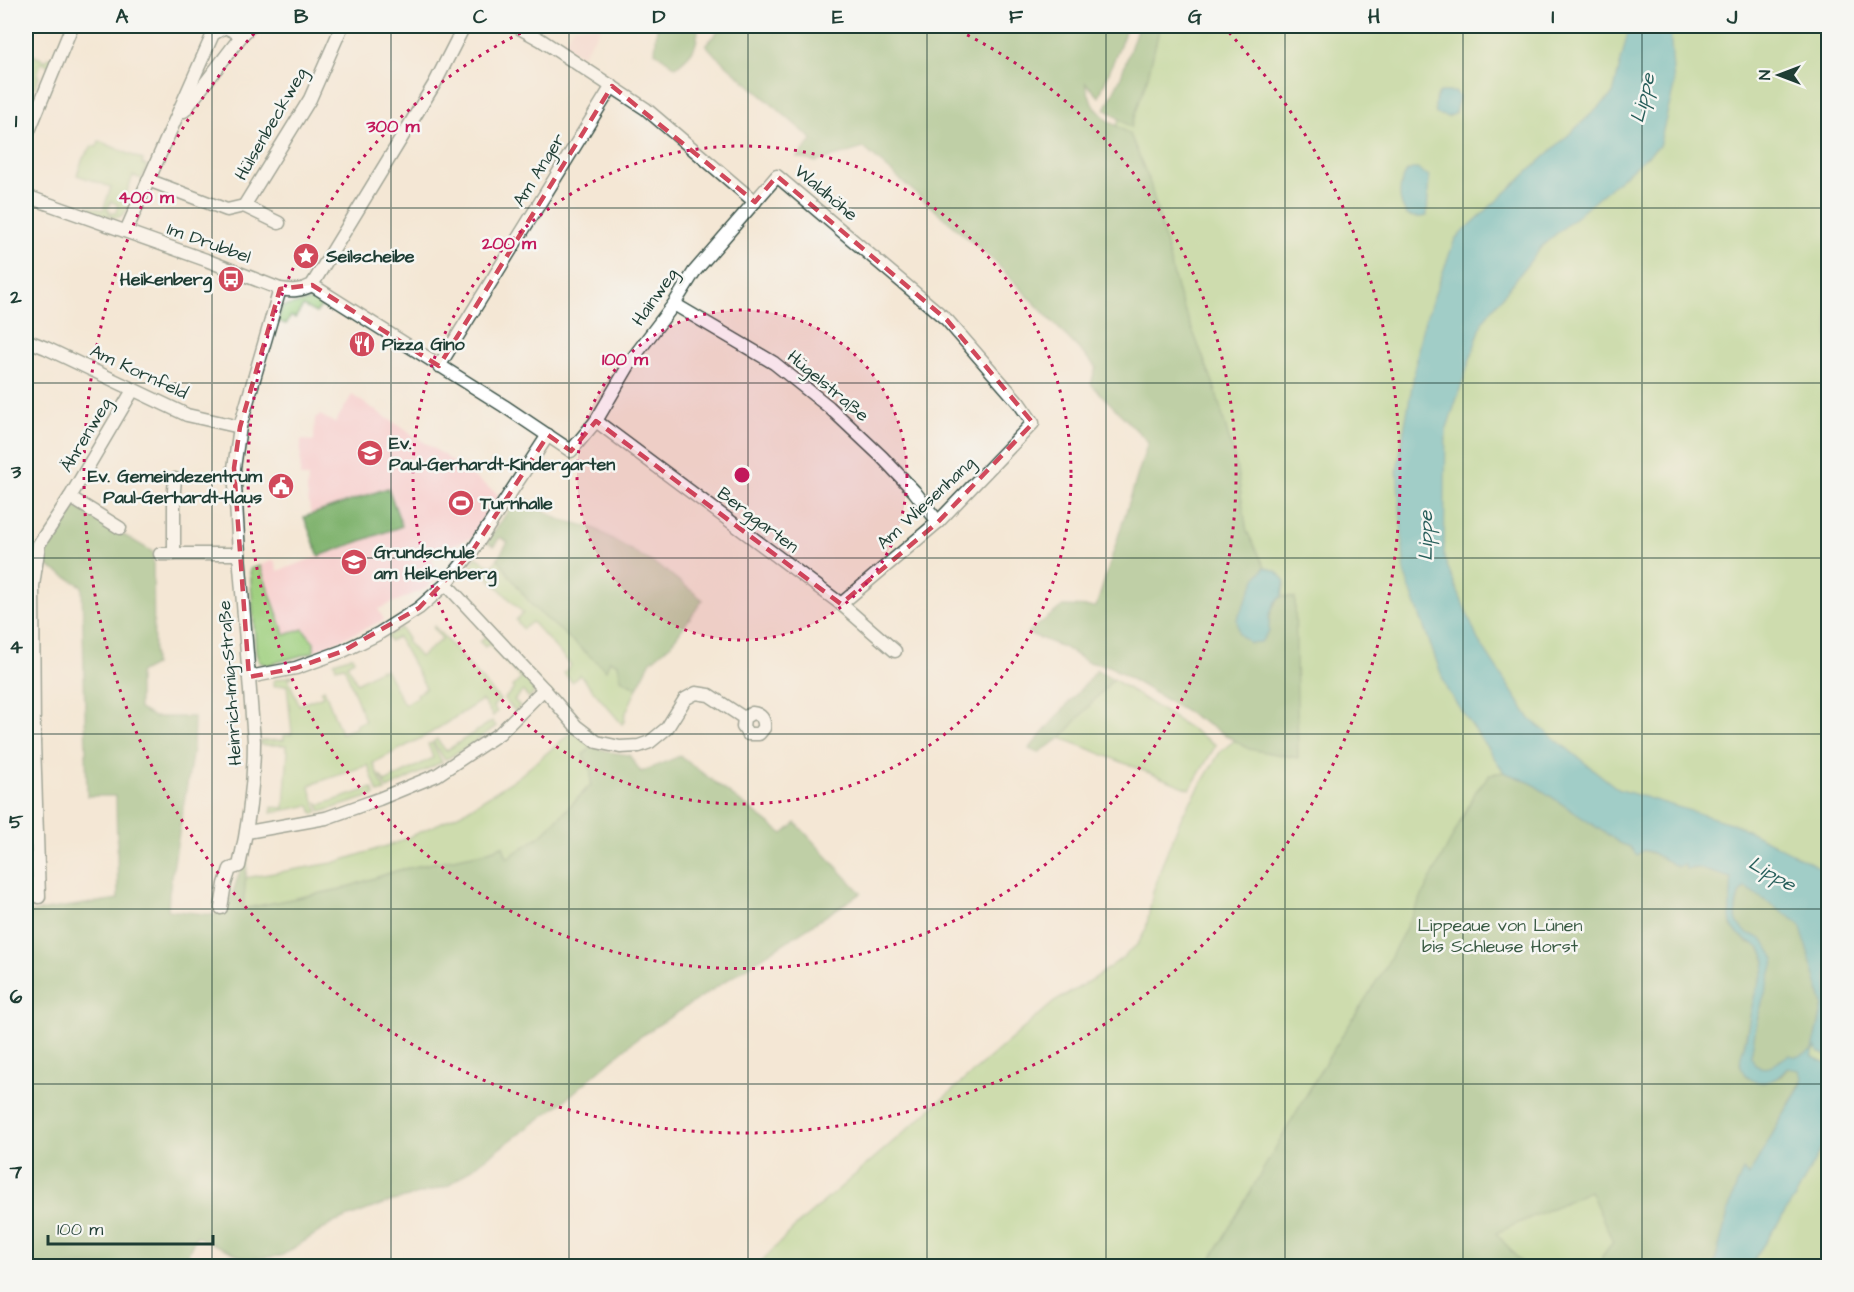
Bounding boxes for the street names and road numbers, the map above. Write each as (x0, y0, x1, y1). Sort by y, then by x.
street label: Hülsenbeckweg (229, 63, 314, 186)
street label: Am Anger (507, 128, 572, 212)
street label: Waldhöhe (789, 159, 863, 227)
street label: Im Drubbel (164, 216, 255, 270)
street label: Hainweg (626, 263, 685, 332)
street label: Am Kornfeld (86, 338, 192, 406)
street label: Hügelstraße (781, 344, 874, 429)
street label: Ährenweg (54, 393, 119, 477)
street label: Am Wiesenhang (871, 451, 981, 556)
street label: Berggarten (711, 481, 804, 560)
street label: Heinrich-Imig-Straße (212, 599, 249, 767)

